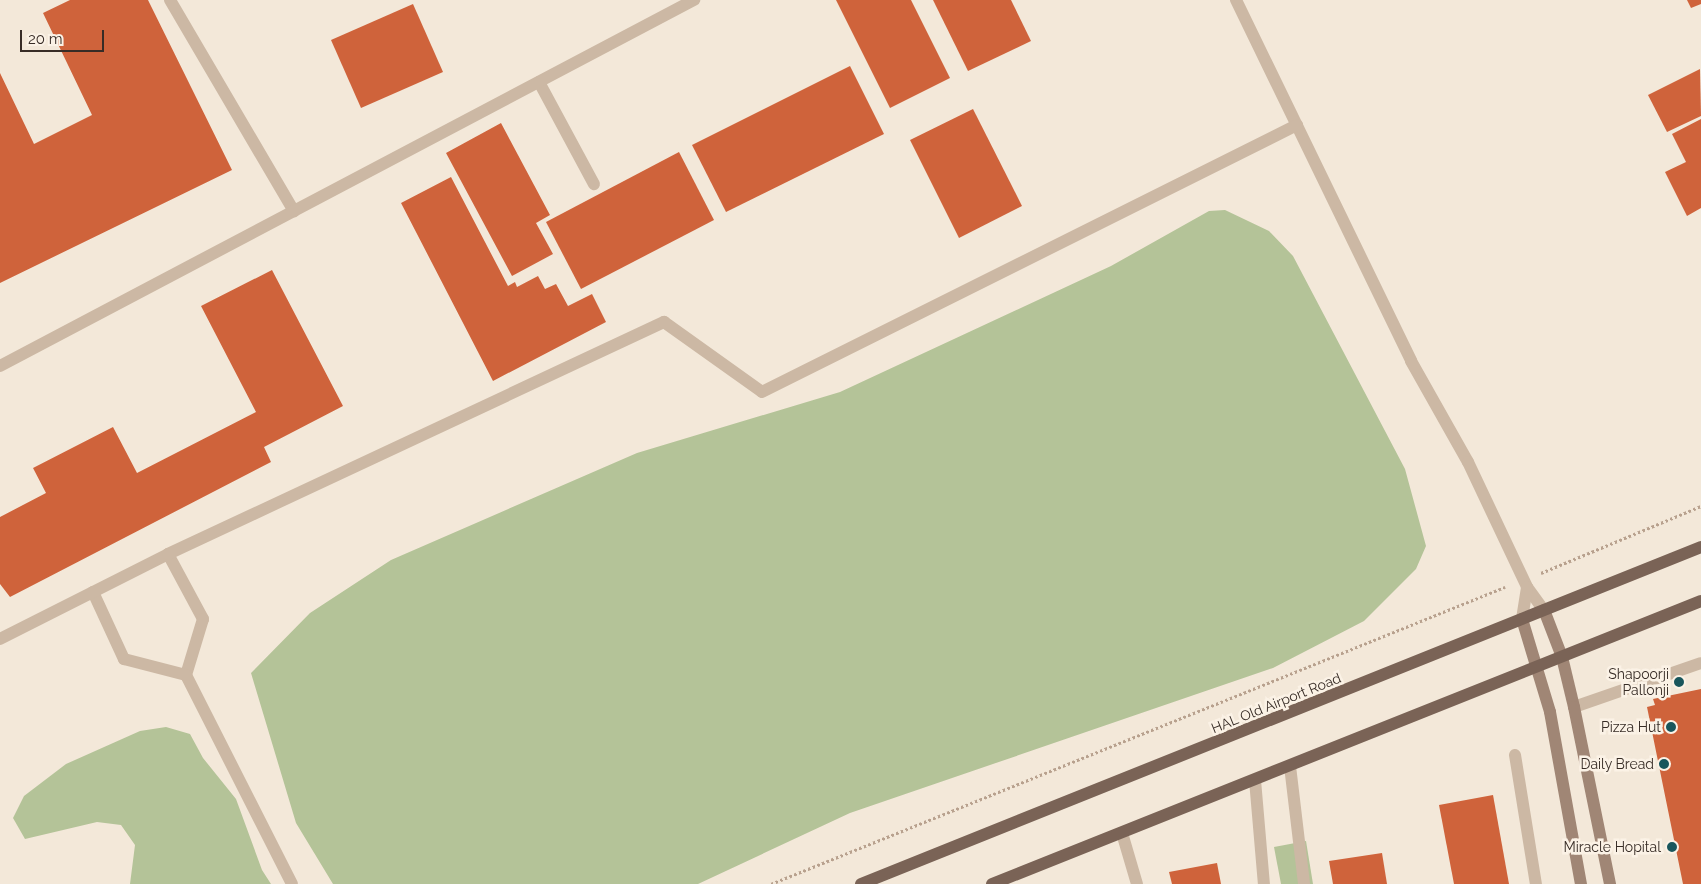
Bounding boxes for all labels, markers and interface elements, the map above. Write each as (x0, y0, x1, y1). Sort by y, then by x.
scale bar (22, 20, 106, 52)
text: 20 m (28, 30, 63, 48)
place label: Shapoorji Pallonji (1608, 666, 1669, 699)
street label: HAL Old Airport Road (1208, 669, 1344, 737)
marker: Shapoorji Pallonji (1673, 676, 1685, 688)
place label: Pizza Hut (1601, 719, 1661, 735)
marker: Pizza Hut (1665, 721, 1677, 733)
place label: Daily Bread (1580, 756, 1654, 772)
marker: Daily Bread (1658, 758, 1670, 770)
place label: Miracle Hopital (1564, 839, 1661, 855)
marker: Miracle Hopital (1665, 840, 1679, 854)

